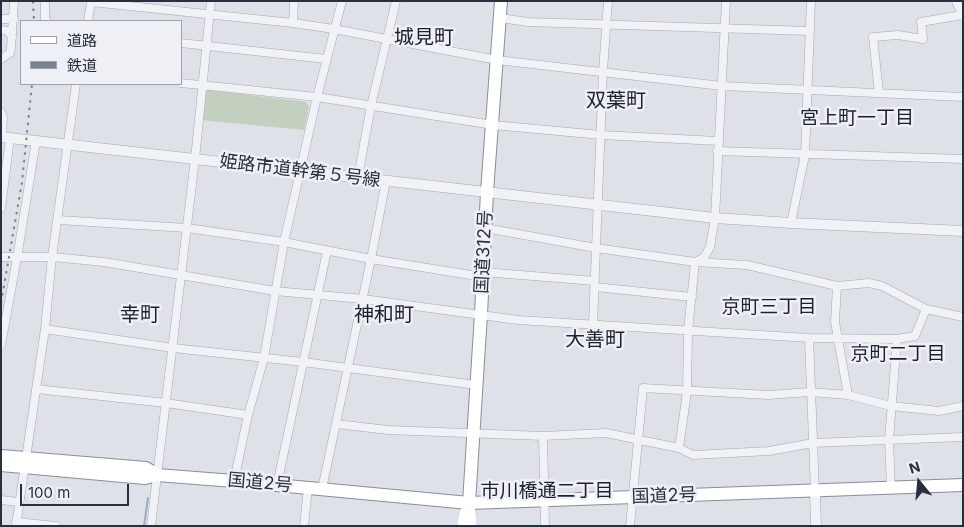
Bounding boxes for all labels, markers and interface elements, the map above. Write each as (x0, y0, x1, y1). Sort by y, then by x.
legend (20, 20, 182, 85)
district label: 城見町 (394, 26, 454, 50)
text: 道路 (67, 31, 97, 50)
text: 鉄道 (67, 56, 97, 75)
district label: 双葉町 (586, 89, 646, 113)
district label: 宮上町一丁目 (800, 107, 914, 129)
street label: 姫路市道幹第５号線 (218, 150, 382, 192)
street label: 国道312号 (471, 210, 497, 294)
district label: 京町三丁目 (722, 296, 816, 318)
district label: 幸町 (120, 303, 160, 327)
district label: 神和町 (354, 303, 414, 327)
district label: 大善町 (565, 328, 625, 352)
district label: 京町二丁目 (851, 343, 945, 365)
north arrow (894, 457, 944, 507)
text: N (907, 457, 922, 477)
street label: 国道2号 (227, 469, 293, 497)
scale bar (22, 474, 131, 506)
district label: 市川橋通二丁目 (481, 480, 613, 502)
text: 100 m (28, 483, 70, 502)
street label: 国道2号 (631, 484, 697, 508)

